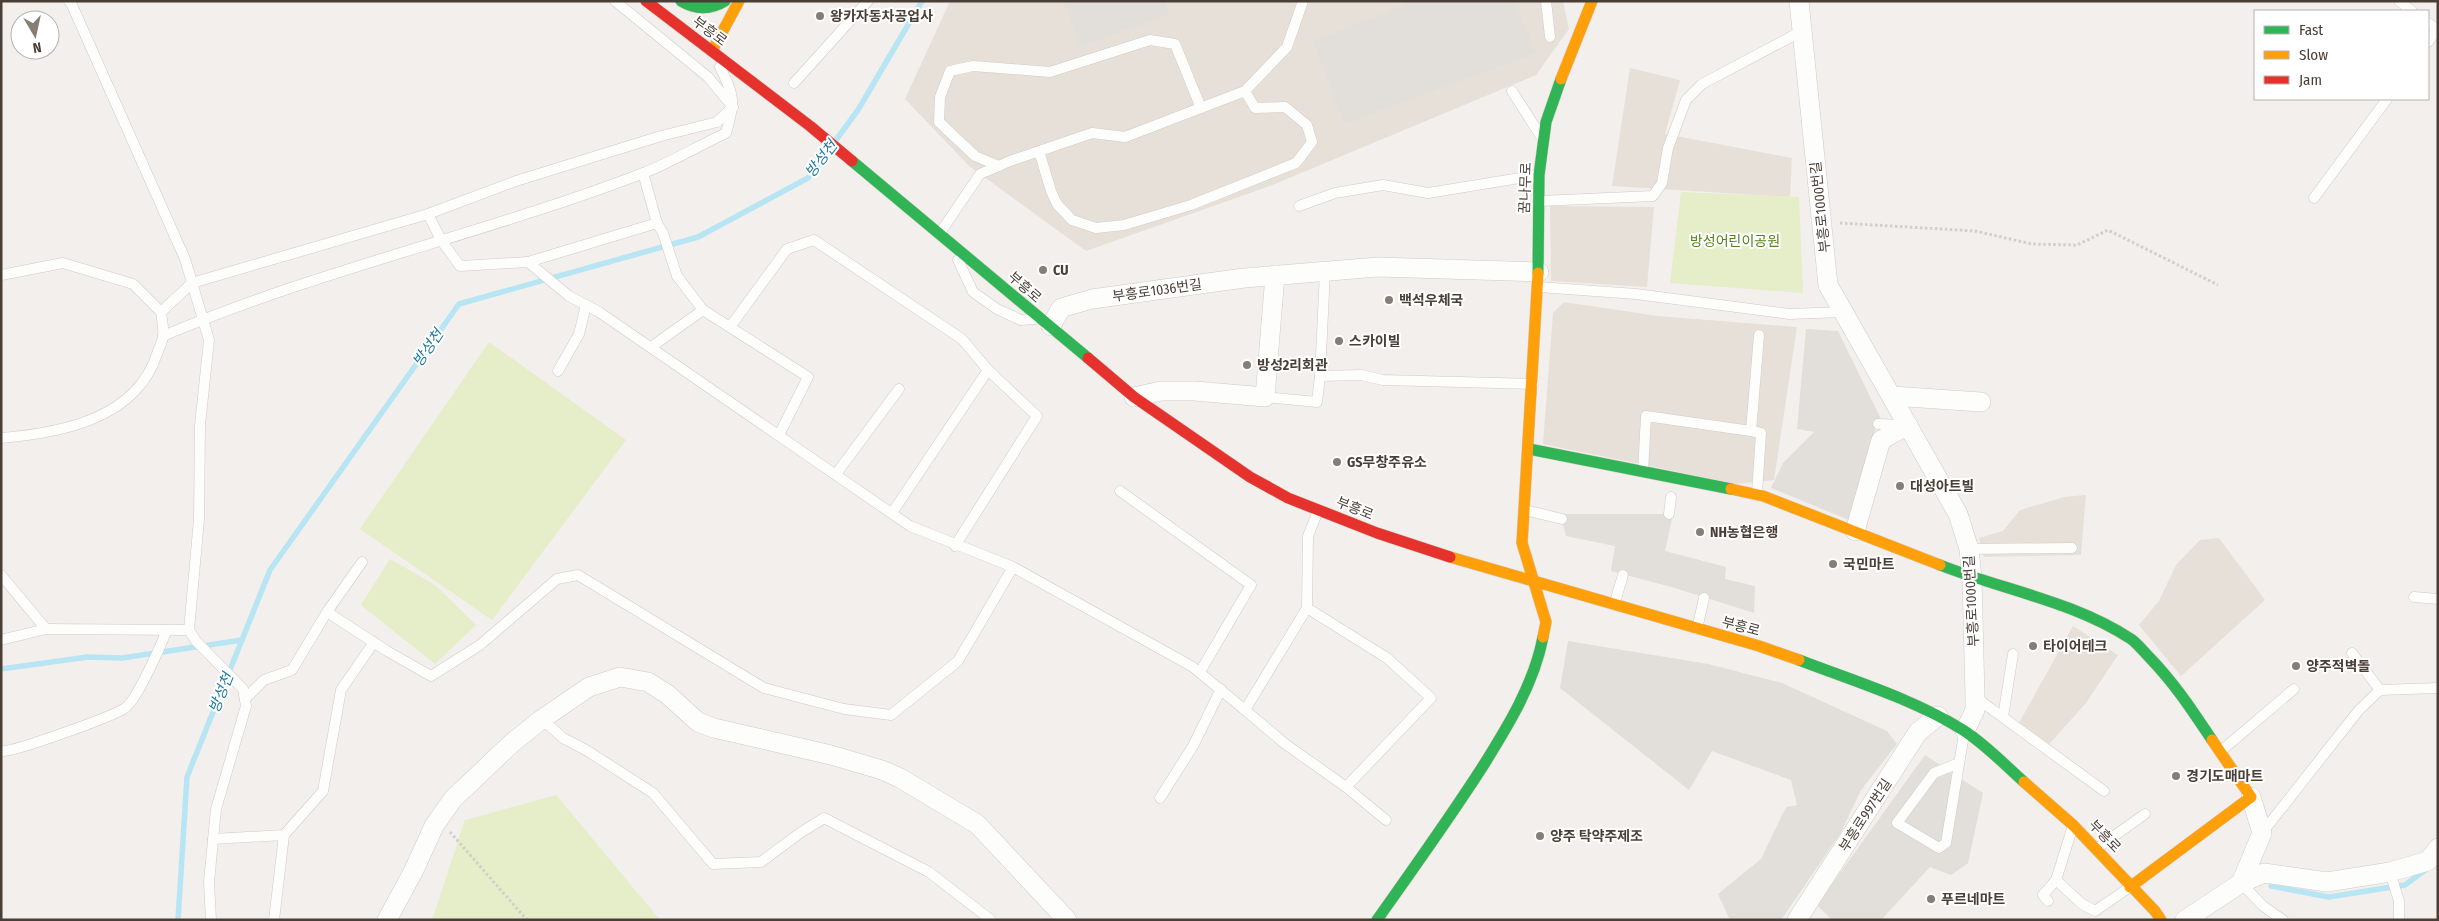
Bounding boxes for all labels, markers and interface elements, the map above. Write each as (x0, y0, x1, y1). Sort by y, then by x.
place label: 왕카자동차공업사 (830, 8, 933, 25)
north arrow (10, 10, 60, 60)
marker: 왕카자동차공업사 (814, 10, 826, 22)
legend (2254, 10, 2429, 100)
street label: 부흥로 (689, 13, 730, 50)
text: Fast (2299, 21, 2323, 39)
text: N (31, 38, 42, 56)
text: Slow (2299, 46, 2328, 64)
text: Jam (2299, 71, 2322, 89)
water label: 방성천 (801, 135, 842, 181)
street label: 부흥로1000번길 (1807, 160, 1834, 253)
street label: 꿈나무로 (1516, 162, 1535, 214)
park label: 방성어린이공원 (1690, 233, 1780, 250)
place label: CU (1053, 262, 1068, 279)
marker: CU (1037, 264, 1049, 276)
street label: 부흥로 (1005, 268, 1045, 307)
street label: 부흥로1036번길 (1111, 276, 1203, 305)
place label: 백석우체국 (1399, 292, 1464, 309)
marker: 백석우체국 (1383, 294, 1395, 306)
water label: 방성천 (409, 324, 449, 370)
place label: 스카이빌 (1349, 333, 1401, 350)
marker: 스카이빌 (1333, 335, 1345, 347)
place label: 방성2리회관 (1257, 357, 1328, 374)
marker: 방성2리회관 (1241, 359, 1253, 371)
place label: GS무창주유소 (1347, 454, 1427, 471)
marker: GS무창주유소 (1331, 456, 1343, 468)
place label: 대성아트빌 (1910, 478, 1974, 495)
marker: 대성아트빌 (1894, 480, 1906, 492)
street label: 부흥로 (1334, 493, 1376, 524)
place label: NH농협은행 (1710, 524, 1778, 541)
marker: NH농협은행 (1694, 526, 1706, 538)
street label: 부흥로1000번길 (1961, 555, 1982, 647)
place label: 국민마트 (1843, 556, 1895, 573)
marker: 국민마트 (1827, 558, 1839, 570)
street label: 부흥로 (1720, 613, 1762, 640)
place label: 타이어테크 (2043, 638, 2108, 655)
marker: 타이어테크 (2027, 640, 2039, 652)
place label: 양주적벽돌 (2306, 658, 2371, 675)
marker: 양주적벽돌 (2290, 660, 2302, 672)
water label: 방성천 (205, 668, 238, 716)
place label: 경기도매마트 (2186, 768, 2263, 785)
marker: 경기도매마트 (2170, 770, 2182, 782)
street label: 부흥로997번길 (1836, 776, 1895, 855)
street label: 부흥로 (2085, 817, 2124, 856)
place label: 양주 탁약주제조 (1550, 828, 1643, 845)
marker: 양주 탁약주제조 (1534, 830, 1546, 842)
place label: 푸르네마트 (1941, 891, 2006, 908)
marker: 푸르네마트 (1925, 893, 1937, 905)

